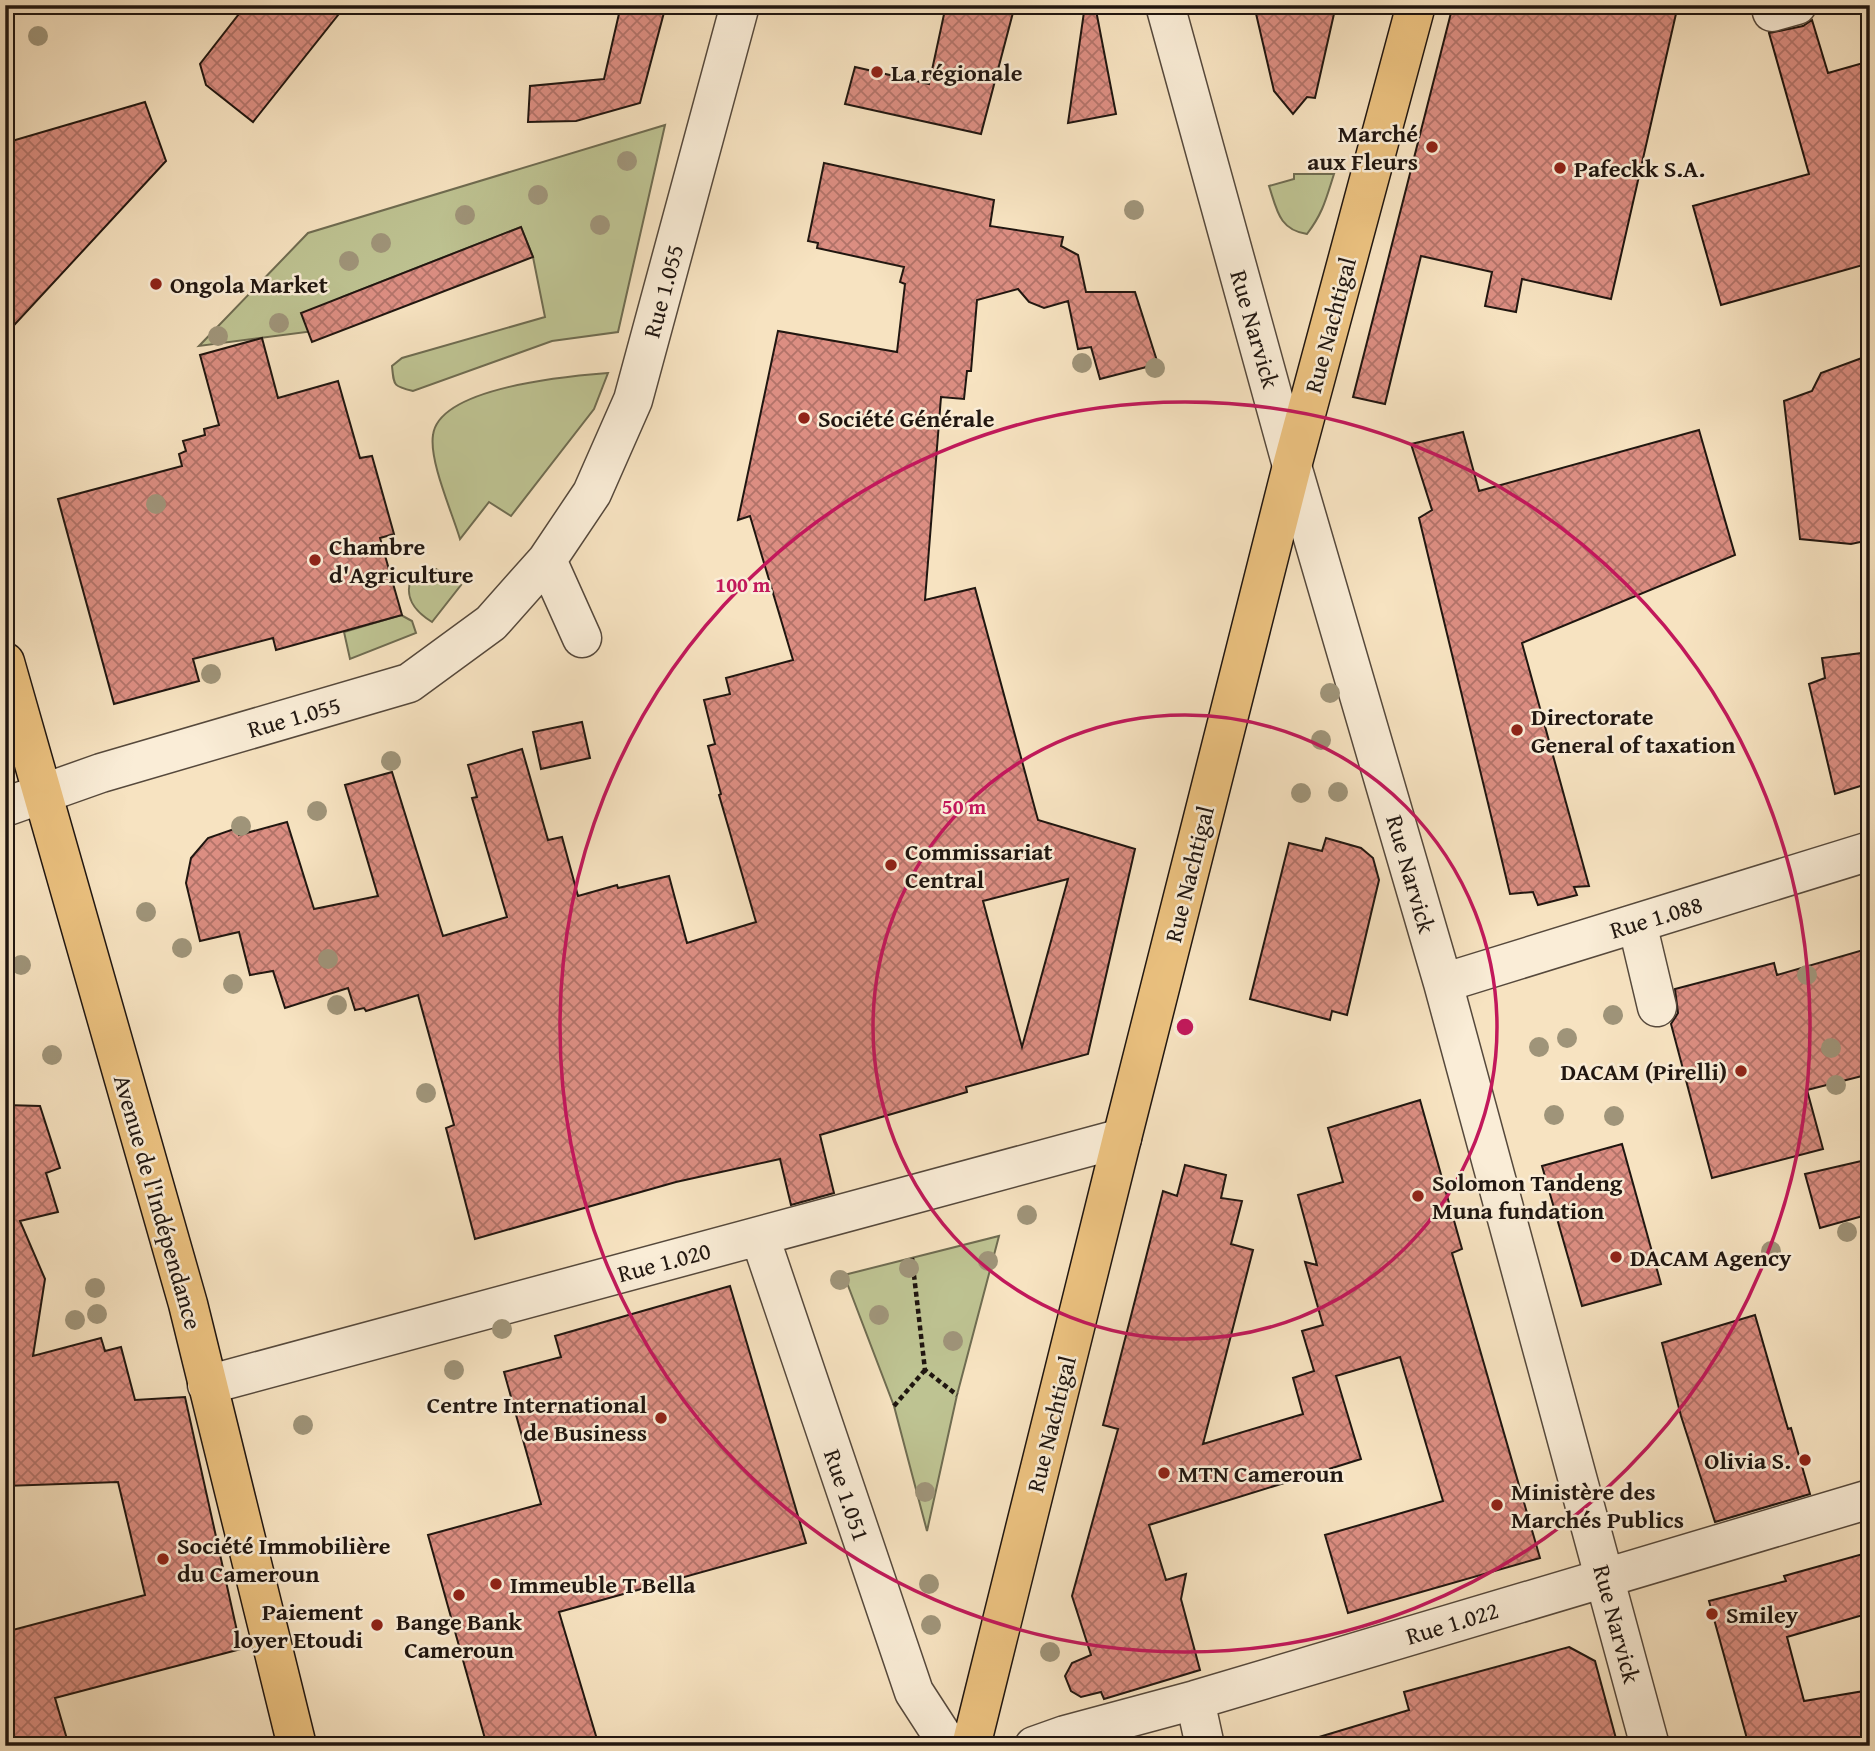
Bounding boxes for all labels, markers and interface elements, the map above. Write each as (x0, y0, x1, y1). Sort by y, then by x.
place label: La régionale (891, 55, 1023, 90)
marker: La régionale (869, 64, 885, 80)
place label: Marché aux Fleurs (1307, 116, 1418, 179)
marker: Marché aux Fleurs (1424, 139, 1440, 155)
place label: Pafeckk S.A. (1574, 151, 1705, 186)
marker: Pafeckk S.A. (1552, 160, 1568, 176)
street label: Rue 1.055 (634, 240, 692, 342)
street label: Rue Nachtigal (1295, 253, 1365, 397)
street label: Rue Narvick (1221, 266, 1289, 393)
place label: Ongola Market (170, 267, 328, 302)
marker: Ongola Market (148, 276, 164, 292)
place label: Société Générale (818, 401, 995, 436)
marker: Société Générale (796, 410, 812, 426)
place label: Chambre d'Agriculture (329, 529, 474, 592)
marker: Chambre d'Agriculture (307, 552, 323, 568)
text: 100 m (715, 569, 771, 600)
street label: Rue 1.055 (243, 687, 345, 747)
place label: Directorate General of taxation (1531, 699, 1735, 762)
marker: Directorate General of taxation (1509, 722, 1525, 738)
text: 50 m (942, 791, 986, 822)
street label: Rue Nachtigal (1155, 802, 1223, 946)
street label: Rue Narvick (1377, 811, 1445, 938)
place label: Commissariat Central (905, 834, 1053, 897)
marker: Commissariat Central (883, 857, 899, 873)
street label: Rue 1.088 (1605, 886, 1707, 948)
centre of rings (1173, 1015, 1197, 1039)
place label: DACAM (Pirelli) (1561, 1054, 1727, 1089)
marker: DACAM (Pirelli) (1733, 1063, 1749, 1079)
street label: Avenue de l'Indépendance (105, 1071, 211, 1333)
place label: Solomon Tandeng Muna fundation (1432, 1165, 1623, 1228)
marker: Solomon Tandeng Muna fundation (1410, 1188, 1426, 1204)
street label: Rue 1.020 (613, 1233, 715, 1291)
place label: DACAM Agency (1630, 1240, 1792, 1275)
marker: DACAM Agency (1608, 1249, 1624, 1265)
street label: Rue Nachtigal (1017, 1352, 1085, 1496)
place label: Centre International de Business (427, 1387, 648, 1450)
marker: Centre International de Business (653, 1410, 669, 1426)
place label: Olivia S. (1704, 1443, 1791, 1478)
street label: Rue 1.051 (815, 1444, 879, 1546)
marker: Olivia S. (1797, 1452, 1813, 1468)
place label: MTN Cameroun (1178, 1456, 1344, 1491)
marker: MTN Cameroun (1156, 1465, 1172, 1481)
place label: Ministère des Marchés Publics (1511, 1474, 1684, 1537)
marker: Ministère des Marchés Publics (1489, 1497, 1505, 1513)
place label: Société Immobilière du Cameroun (177, 1528, 391, 1591)
marker: Société Immobilière du Cameroun (155, 1551, 171, 1567)
street label: Rue Narvick (1584, 1561, 1650, 1688)
place label: Immeuble T Bella (510, 1567, 696, 1602)
marker: Immeuble T Bella (488, 1576, 504, 1592)
marker: Bange Bank Cameroun (451, 1587, 467, 1603)
street label: Rue 1.022 (1401, 1592, 1503, 1654)
place label: Paiement loyer Etoudi (233, 1594, 363, 1657)
place label: Smiley (1726, 1597, 1799, 1632)
place label: Bange Bank Cameroun (396, 1604, 522, 1667)
marker: Smiley (1704, 1606, 1720, 1622)
marker: Paiement loyer Etoudi (369, 1617, 385, 1633)

